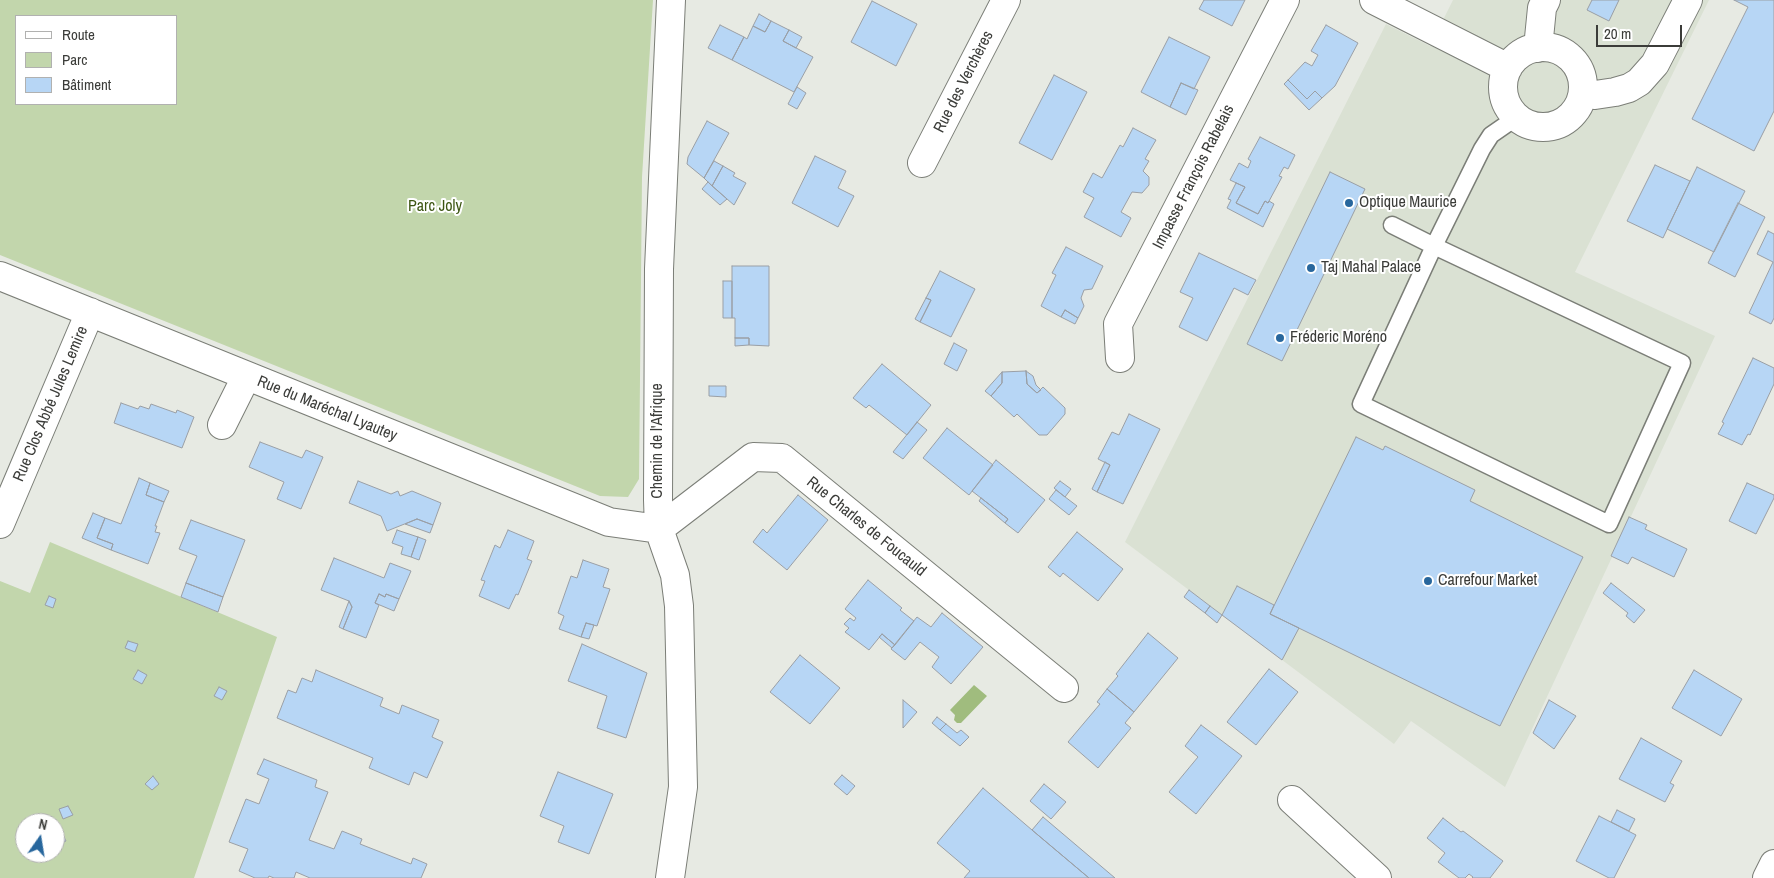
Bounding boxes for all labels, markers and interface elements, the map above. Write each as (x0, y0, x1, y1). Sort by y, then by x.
legend (15, 15, 178, 105)
scale bar (1599, 15, 1685, 47)
text: 20 m (1604, 23, 1631, 44)
text: Route (62, 24, 95, 45)
street label: Rue des Verchères (930, 28, 998, 136)
text: Parc (62, 49, 87, 70)
text: Bâtiment (62, 74, 111, 95)
street label: Impasse François Rabelais (1149, 101, 1239, 253)
place label: Optique Maurice (1359, 193, 1457, 213)
park label: Parc Joly (408, 197, 462, 217)
marker: Optique Maurice (1343, 197, 1355, 209)
place label: Taj Mahal Palace (1321, 258, 1421, 278)
marker: Taj Mahal Palace (1305, 262, 1317, 274)
street label: Rue Clos Abbé Jules Lemire (10, 323, 92, 485)
place label: Fréderic Moréno (1290, 328, 1387, 348)
marker: Fréderic Moréno (1274, 332, 1286, 344)
street label: Rue du Maréchal Lyautey (254, 372, 400, 446)
street label: Chemin de l'Afrique (648, 383, 668, 499)
street label: Rue Charles de Foucauld (802, 473, 930, 581)
place label: Carrefour Market (1438, 571, 1537, 591)
marker: Carrefour Market (1422, 575, 1434, 587)
north arrow (15, 813, 65, 863)
text: N (37, 815, 49, 834)

